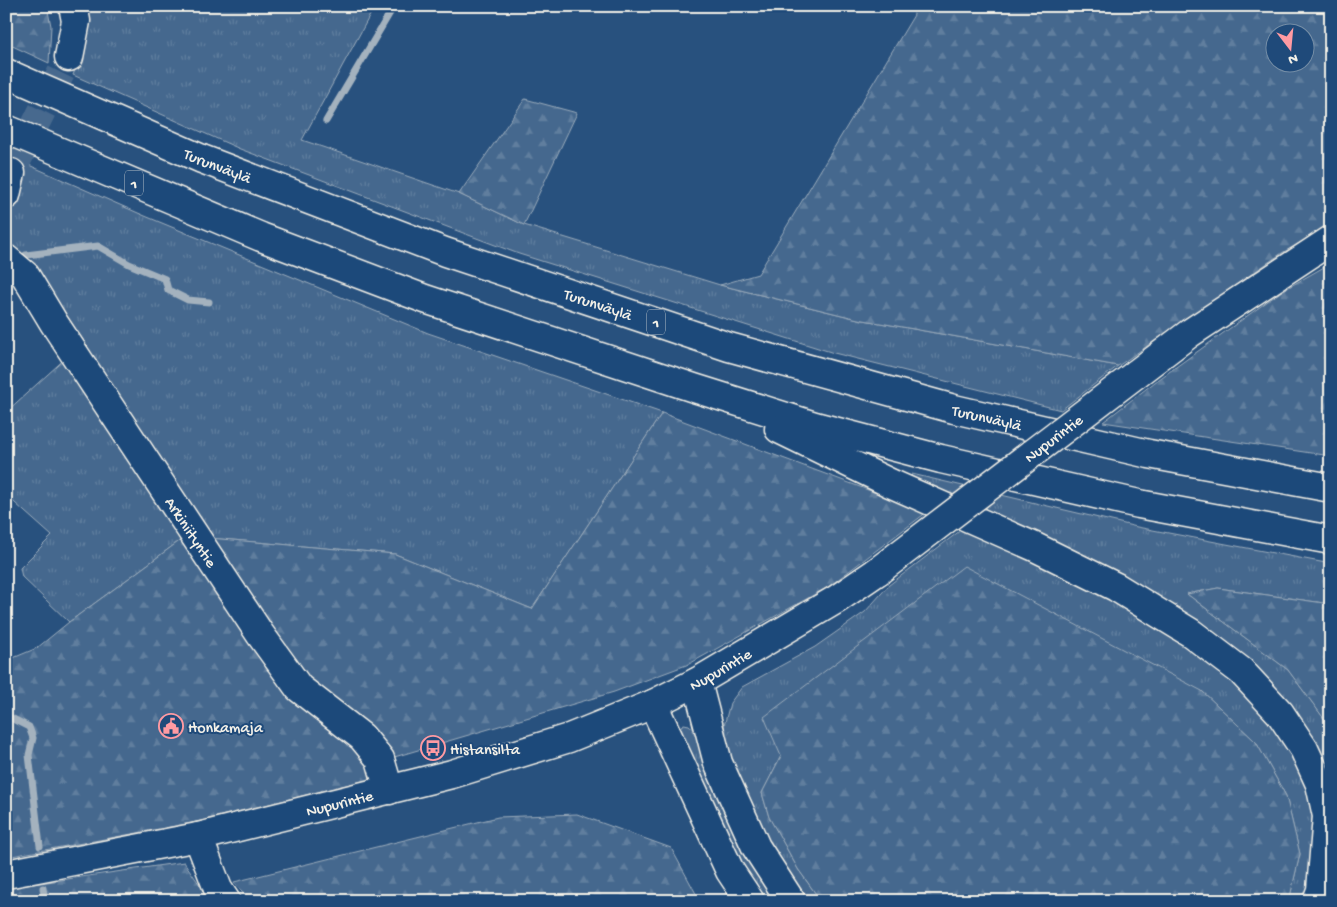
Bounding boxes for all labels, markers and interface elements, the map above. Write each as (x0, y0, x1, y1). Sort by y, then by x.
north arrow (1264, 22, 1314, 72)
text: N (1286, 49, 1300, 68)
street label: Turunväylä (179, 146, 254, 190)
road number: 1 (125, 170, 143, 196)
street label: Turunväylä (560, 286, 635, 327)
road number: 1 (647, 310, 665, 334)
street label: Turunväylä (949, 403, 1024, 437)
street label: Nupurintie (1022, 412, 1089, 469)
street label: Arkiniityntie (159, 495, 220, 573)
street label: Nupurintie (687, 645, 757, 697)
public building icon: Honkamaja (158, 713, 184, 739)
place label: Honkamaja (188, 720, 264, 739)
bus stop icon: Histansilta (420, 735, 446, 761)
place label: Histansilta (450, 742, 521, 761)
street label: Nupurintie (305, 788, 376, 823)

